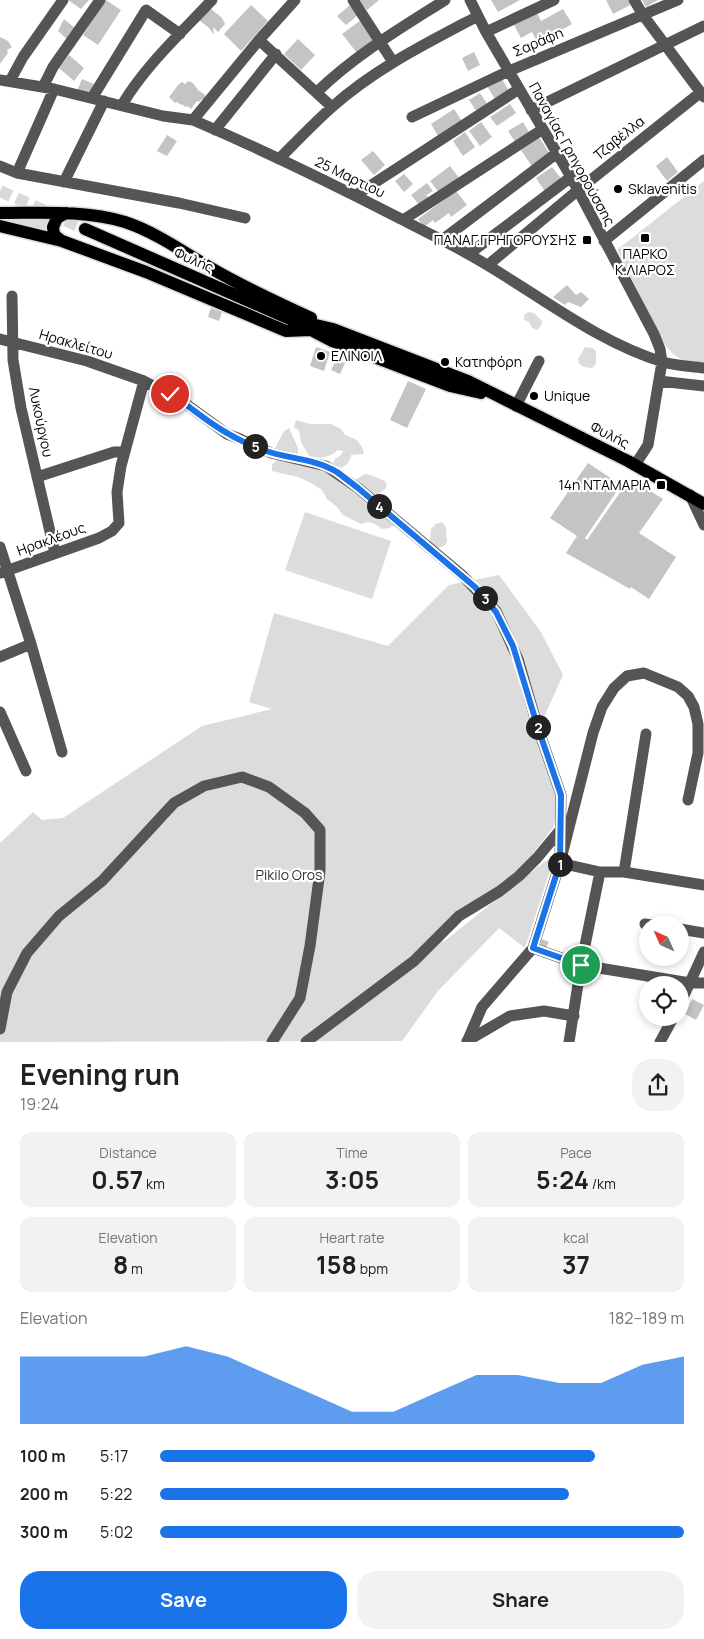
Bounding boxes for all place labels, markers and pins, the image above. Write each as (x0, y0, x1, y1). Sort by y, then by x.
place label: Sklavenitis (628, 179, 697, 198)
marker: Sklavenitis (612, 183, 624, 195)
place label: ΠΑΝΑΓ.ΓΡΗΓΟΡΟΥΣΗΣ (434, 230, 577, 249)
marker: ΠΑΡΚΟ Κ.ΛΙΑΡΟΣ (639, 232, 651, 244)
marker: ΠΑΝΑΓ.ΓΡΗΓΟΡΟΥΣΗΣ (581, 234, 593, 246)
place label: ΠΑΡΚΟ Κ.ΛΙΑΡΟΣ (615, 244, 675, 279)
place label: ΕΛΙΝΟΙΛ (331, 346, 383, 365)
marker: ΕΛΙΝΟΙΛ (315, 350, 327, 362)
place label: Κατηφόρη (455, 352, 522, 371)
marker: Κατηφόρη (439, 356, 451, 368)
pin (149, 373, 191, 415)
place label: Unique (544, 386, 590, 405)
marker: Unique (528, 390, 540, 402)
pin: 5 (242, 434, 268, 458)
place label: 14η ΝΤΑΜΑΡΙΑ (558, 475, 651, 494)
marker: 14η ΝΤΑΜΑΡΙΑ (655, 479, 667, 491)
pin: 4 (366, 494, 392, 518)
pin: 3 (472, 586, 498, 610)
pin: 2 (526, 714, 550, 740)
pin: 1 (548, 852, 572, 876)
pin (560, 944, 602, 986)

